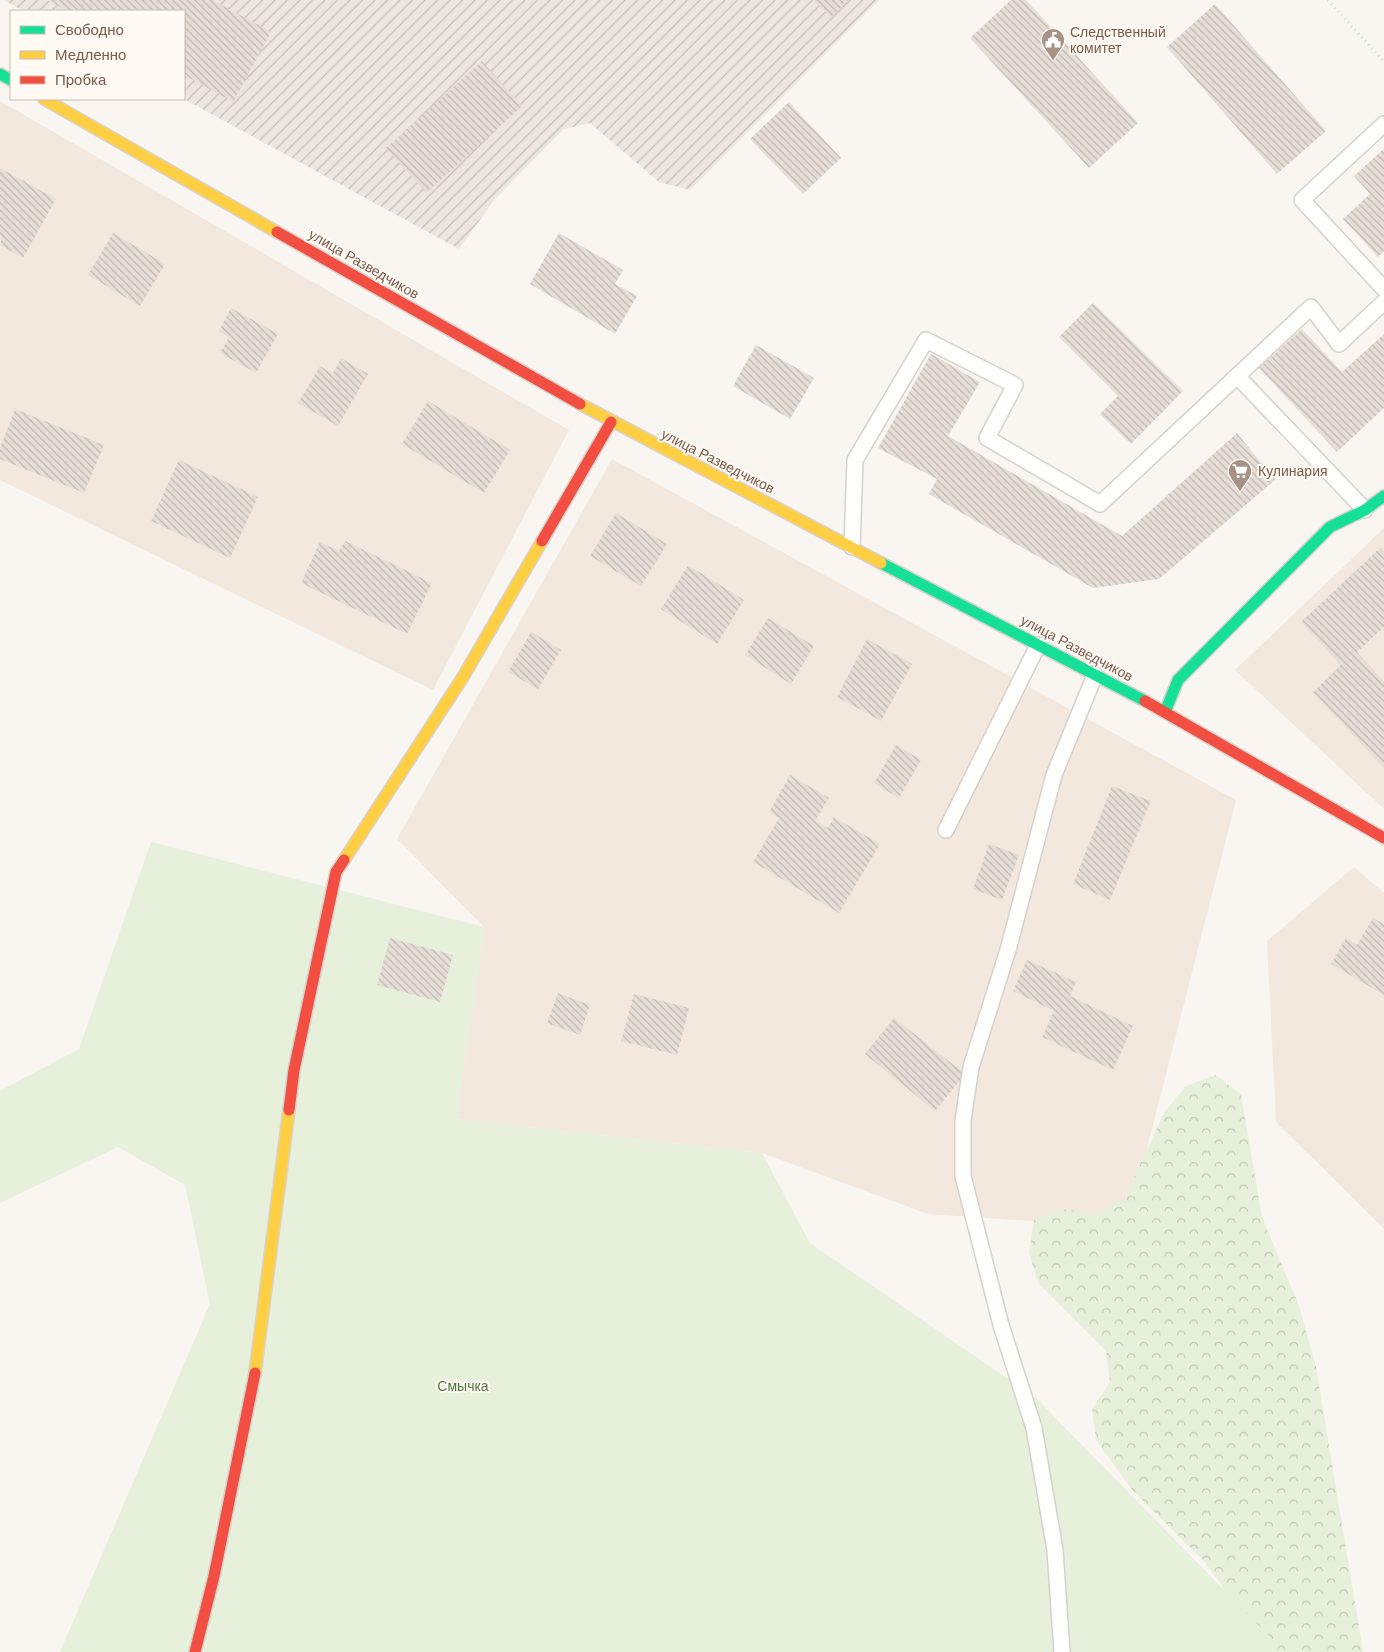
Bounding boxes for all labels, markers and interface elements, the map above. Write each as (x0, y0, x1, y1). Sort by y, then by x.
legend (10, 10, 185, 100)
text: Свободно (55, 20, 124, 40)
place label: Следственный комитет (1070, 23, 1166, 57)
public building icon: Следственный комитет (1040, 27, 1066, 61)
text: Медленно (55, 45, 126, 65)
text: Пробка (55, 70, 107, 90)
street label: улица Разведчиков (306, 225, 422, 303)
street label: улица Разведчиков (658, 425, 778, 497)
supermarket icon: Кулинария (1227, 458, 1253, 492)
place label: Кулинария (1258, 462, 1328, 480)
street label: улица Разведчиков (1018, 611, 1136, 685)
park label: Смычка (437, 1377, 489, 1395)

